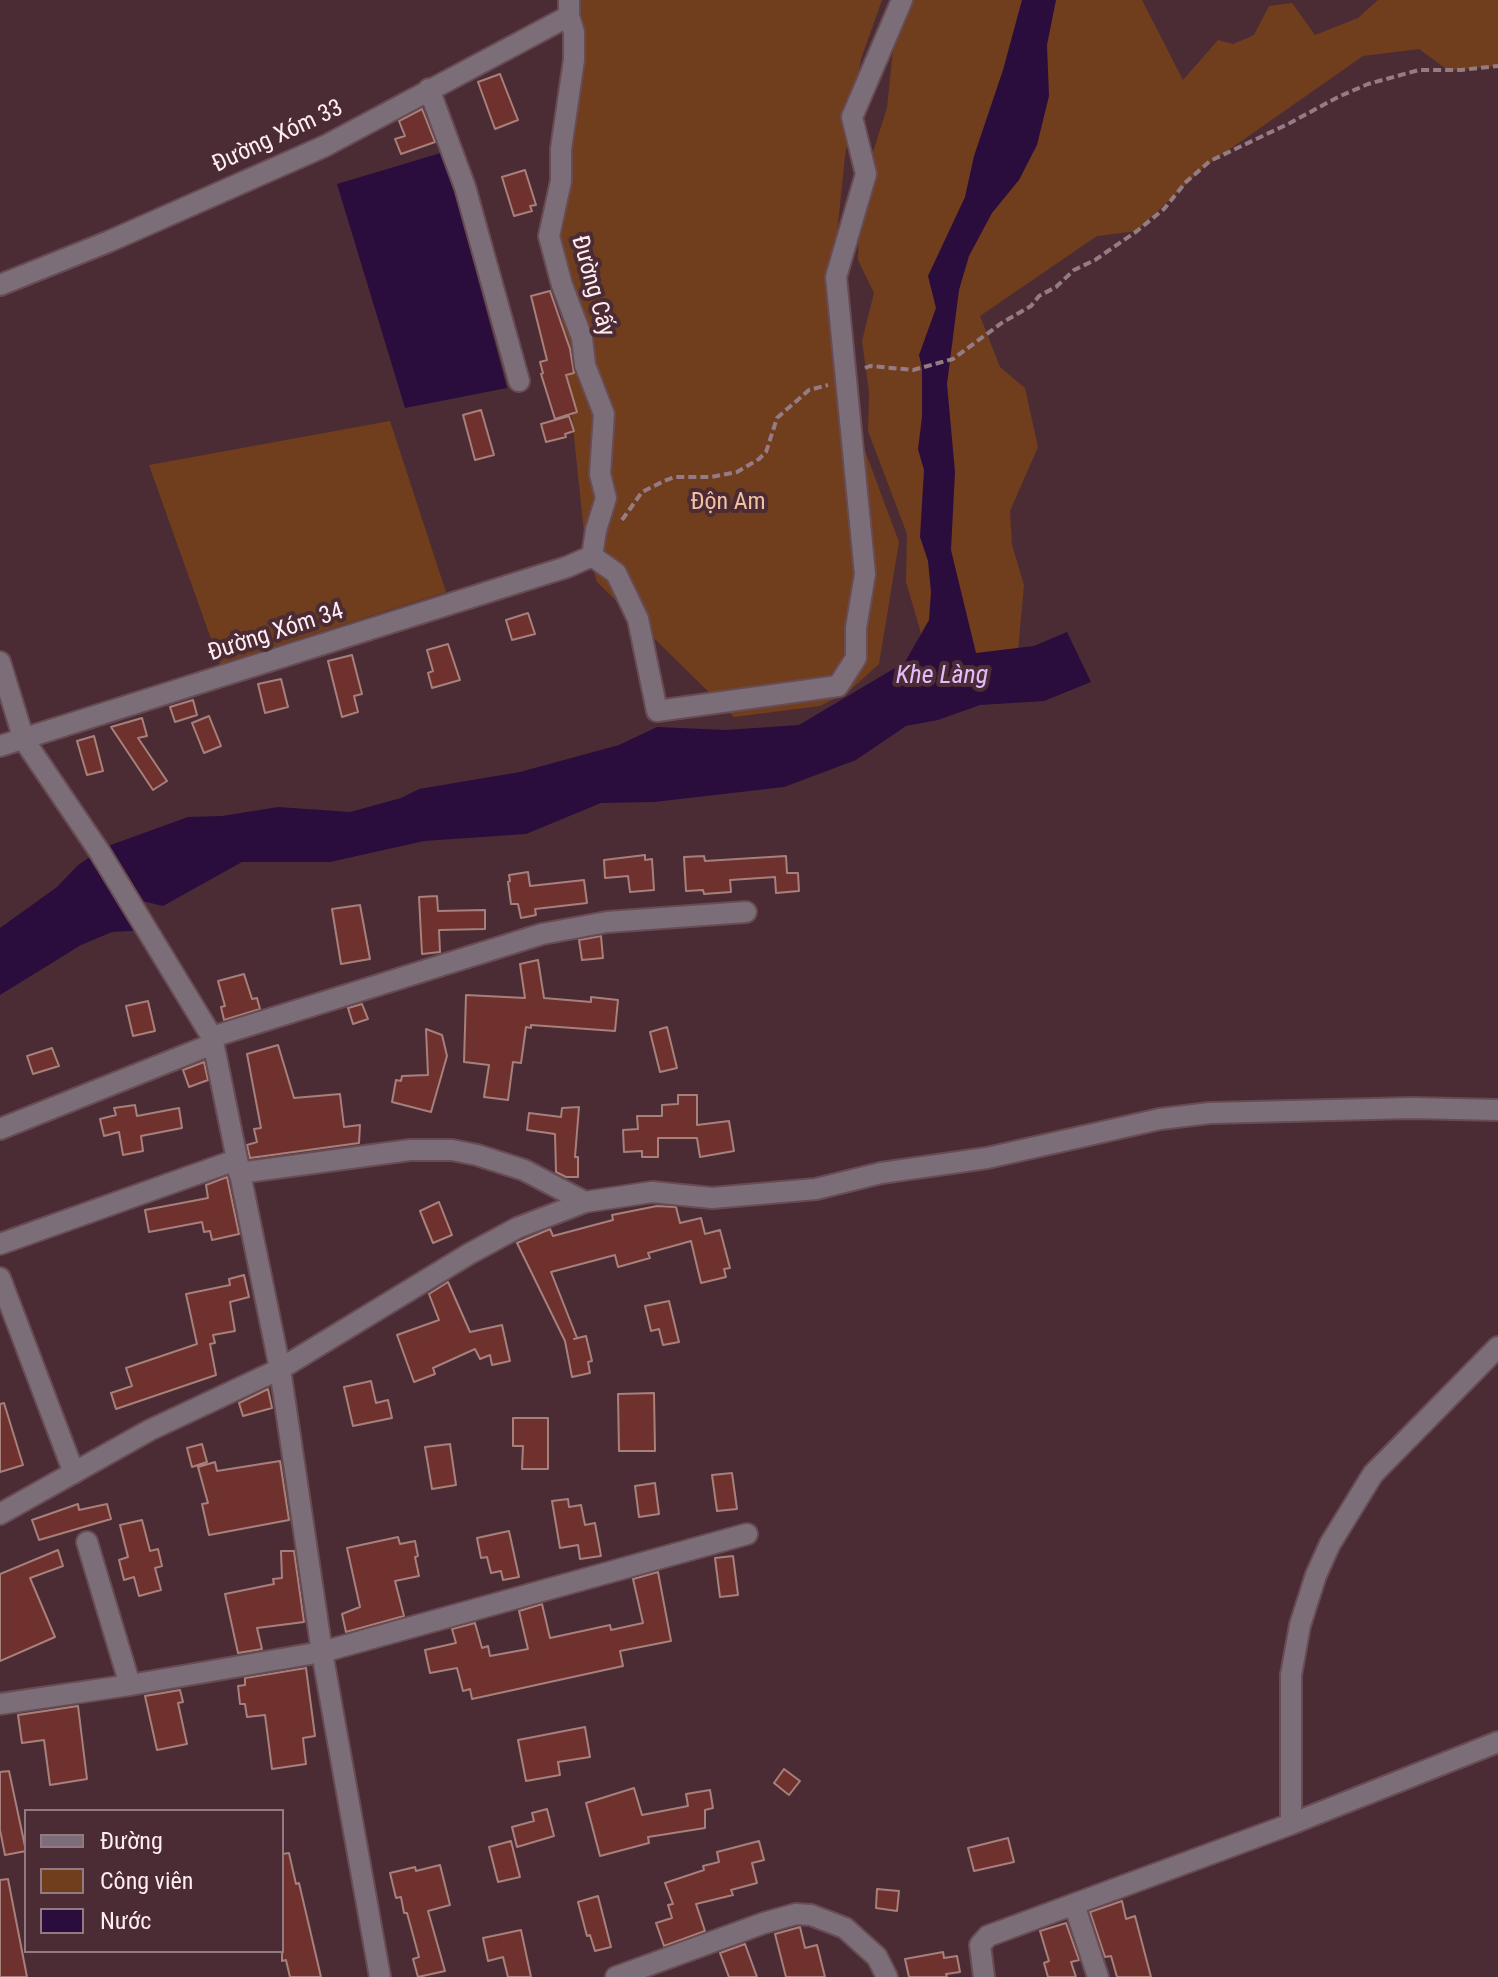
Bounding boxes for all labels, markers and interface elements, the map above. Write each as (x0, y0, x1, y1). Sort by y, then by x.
street label: Đường Xóm 33 (208, 94, 348, 180)
street label: Đường Cấy (564, 232, 620, 340)
park label: Độn Am (690, 489, 766, 517)
street label: Đường Xóm 34 (205, 598, 347, 668)
water label: Khe Làng (896, 660, 988, 692)
legend (24, 1809, 284, 1953)
text: Đường (100, 1827, 163, 1855)
text: Công viên (100, 1867, 193, 1895)
text: Nước (100, 1907, 151, 1935)

